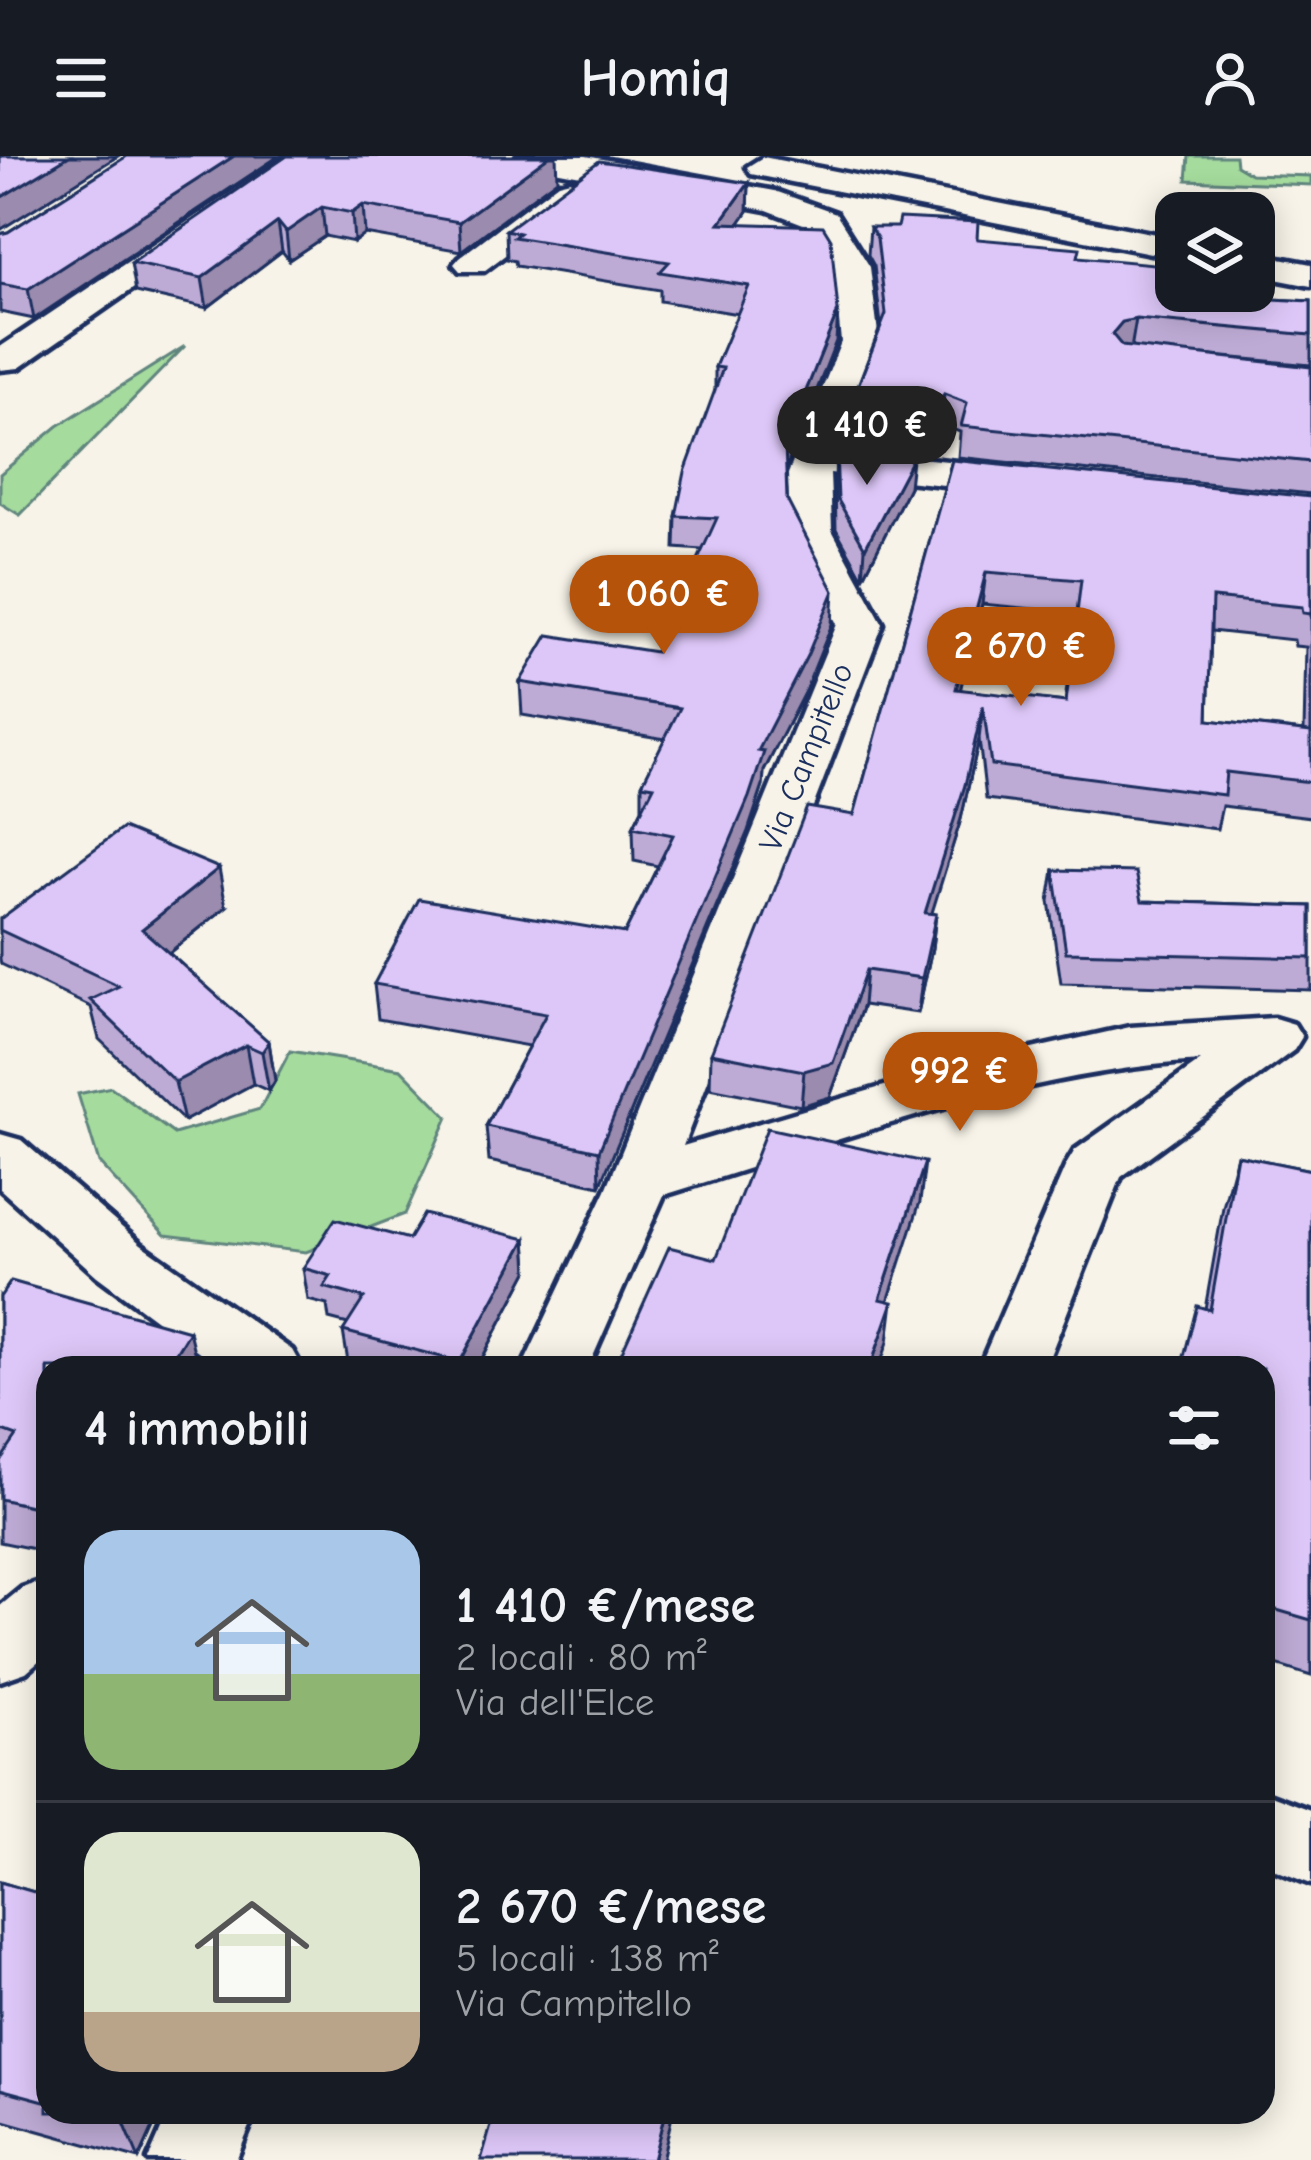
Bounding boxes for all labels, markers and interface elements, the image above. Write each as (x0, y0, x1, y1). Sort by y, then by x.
icon: menu (48, 45, 114, 111)
icon: person (1197, 45, 1263, 111)
text: Homiq (580, 47, 731, 110)
map controls (1155, 192, 1275, 312)
button: layers (1155, 192, 1275, 312)
pin: 1 410 € (756, 386, 978, 488)
text: 1 410 € (804, 402, 930, 447)
pin: 1 060 € (553, 555, 775, 657)
text: 1 060 € (597, 571, 731, 616)
pin: 2 670 € (910, 607, 1132, 709)
text: 2 670 € (954, 623, 1088, 668)
street label: Via Campitello (751, 657, 861, 857)
pin: 992 € (876, 1032, 1044, 1134)
text: 992 € (910, 1048, 1010, 1093)
icon: filters (1161, 1395, 1227, 1461)
text: 4 immobili (84, 1399, 310, 1458)
text: 1 410 €/mese (456, 1576, 755, 1635)
icon: home (180, 1578, 324, 1722)
text: 2 locali · 80 m² (456, 1635, 707, 1680)
text: Via dell'Elce (456, 1680, 654, 1725)
text: 2 670 €/mese (456, 1877, 766, 1936)
icon: home (180, 1880, 324, 2024)
text: 5 locali · 138 m² (456, 1936, 719, 1981)
text: Via Campitello (456, 1981, 692, 2026)

